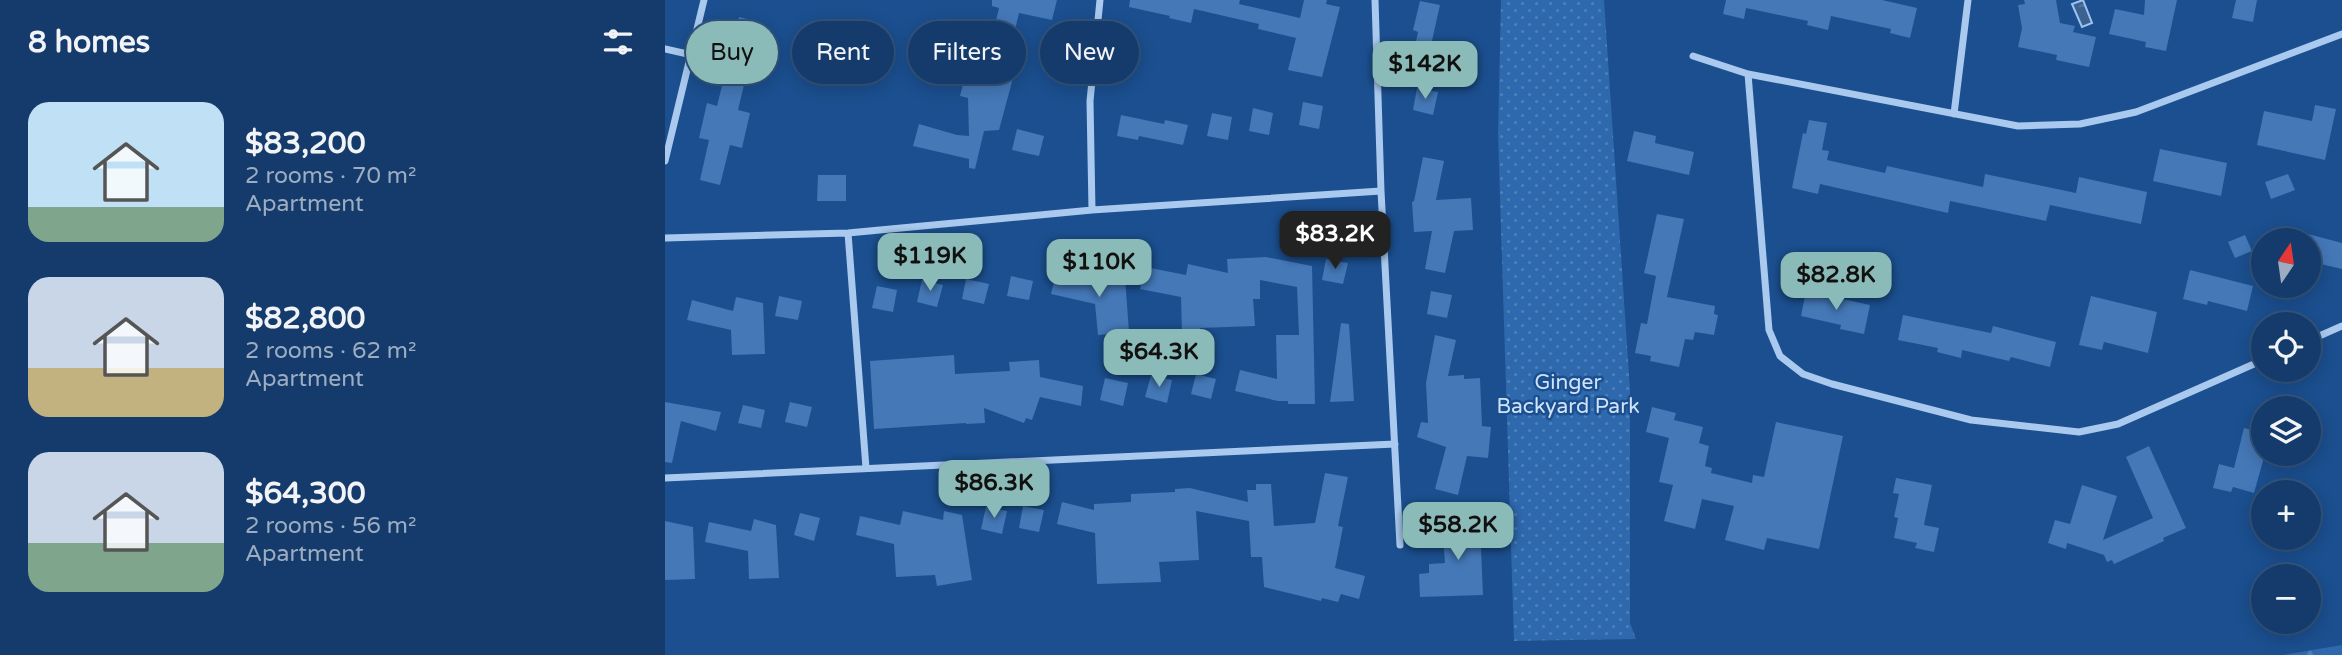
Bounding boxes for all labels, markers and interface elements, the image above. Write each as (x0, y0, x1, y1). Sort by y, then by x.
chip: Buy (686, 21, 778, 84)
chip: Rent (792, 21, 894, 84)
chip: Filters (908, 21, 1026, 84)
chip: New (1040, 21, 1139, 84)
icon: filters (599, 23, 637, 61)
text: 8 homes (28, 24, 150, 61)
pin: $142K (1376, 42, 1474, 101)
text: $142K (1389, 50, 1461, 78)
text: $83,200 (245, 125, 365, 162)
icon: home (84, 130, 168, 214)
text: 2 rooms · 70 m² (245, 162, 416, 190)
text: Apartment (245, 190, 364, 218)
pin: $83.2K (1278, 212, 1392, 271)
text: $83.2K (1296, 220, 1374, 248)
north arrow (2251, 228, 2321, 298)
map controls (2251, 228, 2321, 634)
pin: $119K (881, 233, 979, 293)
pin: $110K (1050, 240, 1148, 299)
text: $119K (894, 242, 966, 270)
text: $110K (1063, 248, 1135, 276)
pin: $82.8K (1779, 252, 1893, 312)
text: $82.8K (1797, 261, 1875, 289)
text: $82,800 (245, 300, 365, 337)
icon: home (84, 305, 168, 389)
button: locate (2251, 312, 2321, 382)
pin: $64.3K (1102, 330, 1216, 389)
text: 2 rooms · 62 m² (245, 337, 416, 365)
text: $64.3K (1120, 338, 1198, 366)
text: Apartment (245, 365, 364, 393)
park label: Ginger Backyard Park (1496, 370, 1640, 419)
button: layers (2251, 396, 2321, 466)
pin: $86.3K (937, 461, 1051, 520)
text: $86.3K (955, 469, 1033, 497)
text: $64,300 (245, 475, 365, 512)
icon: home (84, 480, 168, 564)
button: + (2251, 480, 2321, 550)
pin: $58.2K (1401, 503, 1515, 562)
text: $58.2K (1419, 511, 1497, 539)
text: 2 rooms · 56 m² (245, 512, 416, 540)
text: Apartment (245, 540, 364, 568)
button: − (2251, 564, 2321, 634)

